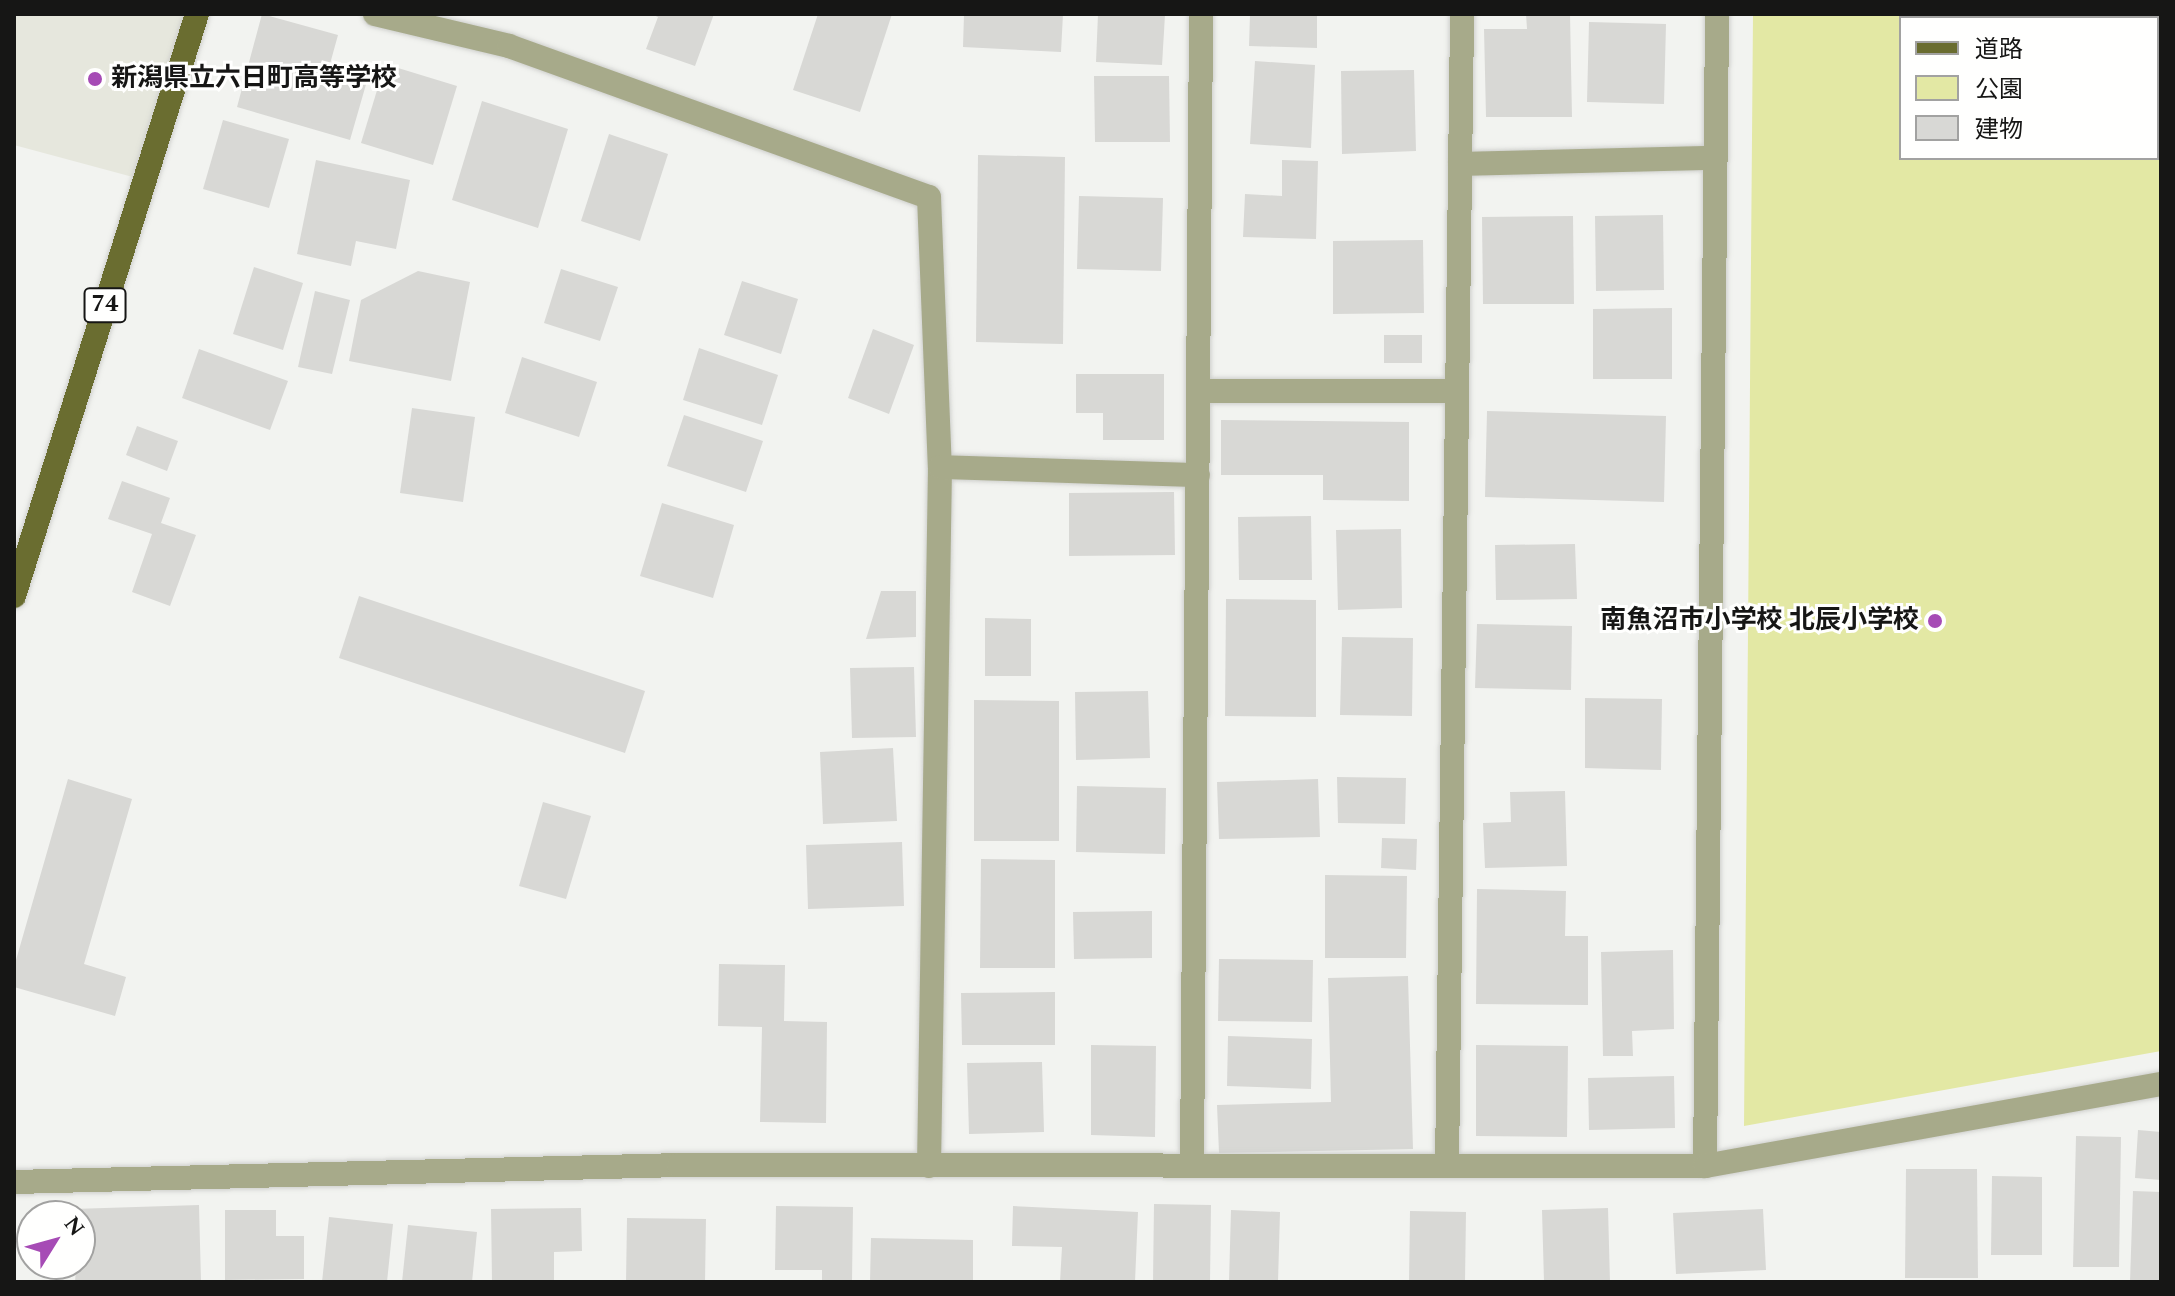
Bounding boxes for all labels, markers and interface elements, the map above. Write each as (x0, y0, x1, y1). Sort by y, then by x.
legend (1899, 16, 2159, 160)
text: 道路 (1975, 32, 2023, 68)
place label: 新潟県立六日町高等学校 (111, 63, 397, 95)
marker: 新潟県立六日町高等学校 (86, 70, 104, 88)
text: 公園 (1975, 72, 2023, 108)
text: 建物 (1975, 112, 2023, 148)
road number: 74 (83, 285, 127, 325)
place label: 南魚沼市小学校 北辰小学校 (1601, 605, 1919, 637)
marker: 南魚沼市小学校 北辰小学校 (1926, 612, 1944, 630)
north arrow (16, 1200, 96, 1280)
text: N (55, 1209, 93, 1244)

